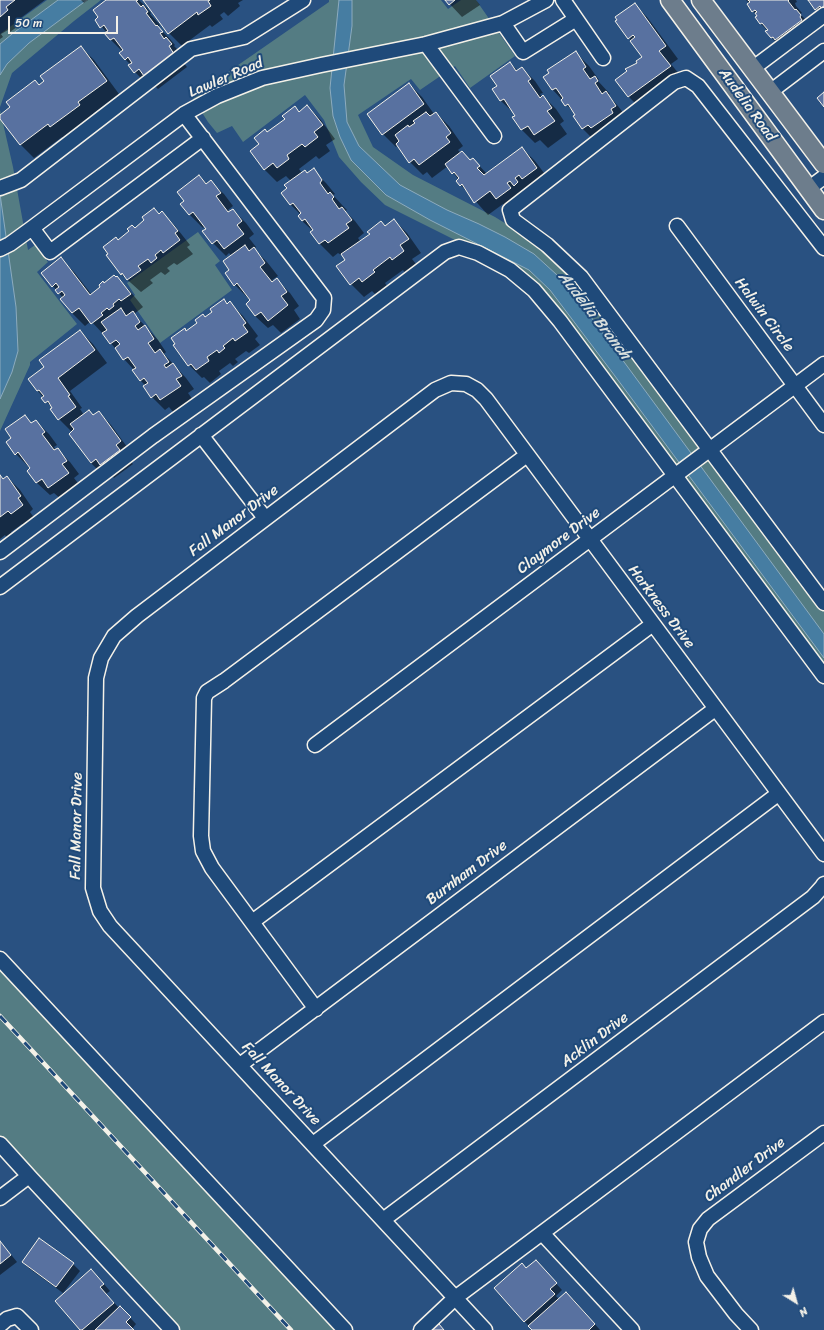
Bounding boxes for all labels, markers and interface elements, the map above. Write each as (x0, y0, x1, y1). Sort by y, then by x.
scale bar (10, 8, 120, 34)
text: 50 m (15, 12, 42, 34)
street label: Lawler Road (186, 54, 266, 102)
street label: Audelia Road (715, 65, 779, 145)
water label: Audelia Branch (554, 268, 634, 364)
street label: Halwin Circle (730, 274, 798, 356)
street label: Fall Manor Drive (186, 481, 282, 561)
street label: Claymore Drive (514, 504, 604, 578)
street label: Harkness Drive (624, 562, 698, 652)
street label: Fall Manor Drive (67, 772, 87, 880)
street label: Burnham Drive (423, 837, 511, 909)
street label: Acklin Drive (558, 1009, 632, 1071)
street label: Fall Manor Drive (238, 1039, 324, 1129)
street label: Chandler Drive (701, 1134, 789, 1206)
north arrow (776, 1282, 816, 1322)
text: N (795, 1302, 812, 1322)

